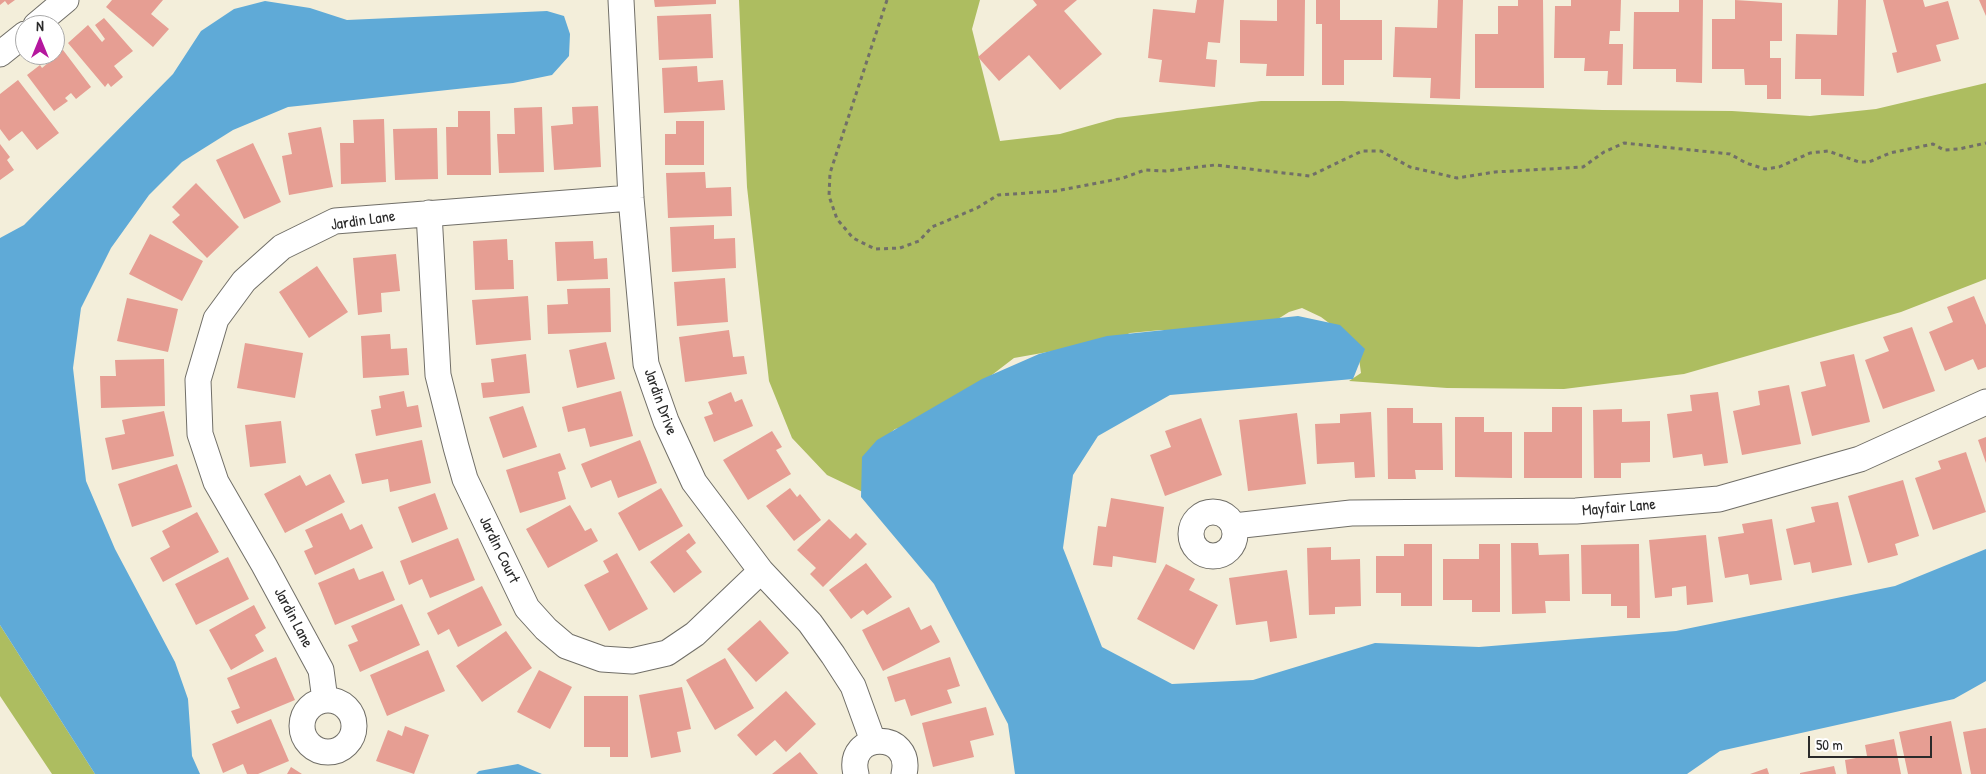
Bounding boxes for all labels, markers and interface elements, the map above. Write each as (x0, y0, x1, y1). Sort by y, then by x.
north arrow (15, 15, 65, 65)
text: N (36, 16, 44, 35)
street label: Jardin Lane (330, 207, 396, 235)
street label: Jardin Drive (639, 366, 681, 438)
street label: Mayfair Lane (1581, 495, 1657, 521)
street label: Jardin Court (475, 513, 523, 587)
street label: Jardin Lane (269, 585, 317, 651)
scale bar (1811, 726, 1935, 758)
text: 50 m (1816, 734, 1843, 755)

